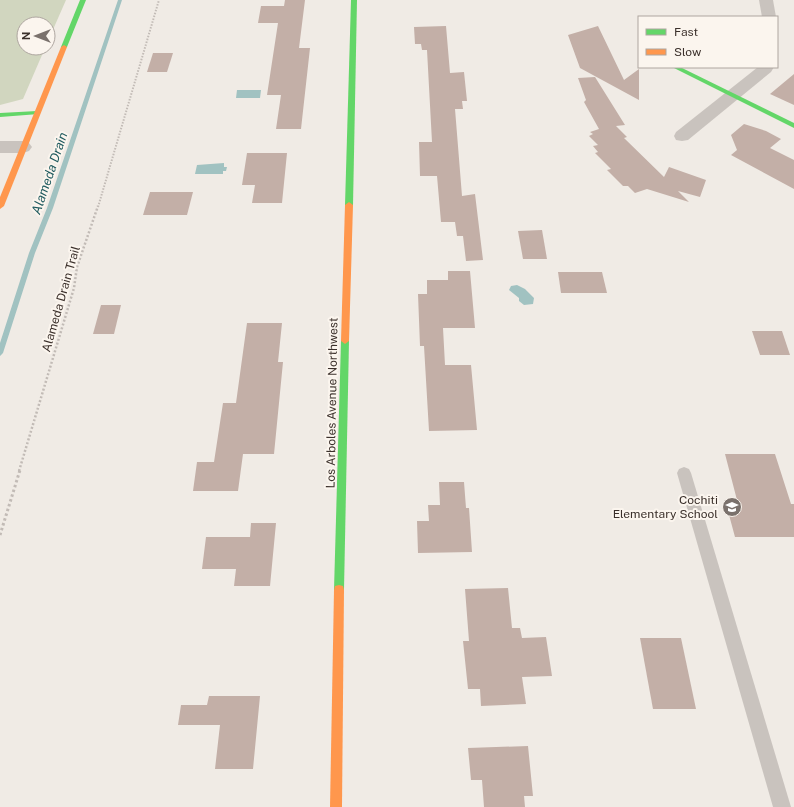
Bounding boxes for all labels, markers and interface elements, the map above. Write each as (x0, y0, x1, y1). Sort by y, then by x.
north arrow (16, 16, 56, 56)
legend (638, 16, 778, 68)
text: Fast (674, 25, 699, 39)
text: N (20, 32, 32, 40)
text: Slow (674, 45, 702, 59)
water label: Alameda Drain (28, 130, 71, 216)
street label: Alameda Drain Trail (39, 244, 83, 354)
street label: Los Arboles Avenue Northwest (324, 317, 340, 489)
place label: Cochiti Elementary School (613, 493, 718, 521)
school or university icon: Cochiti Elementary School (721, 496, 743, 518)

